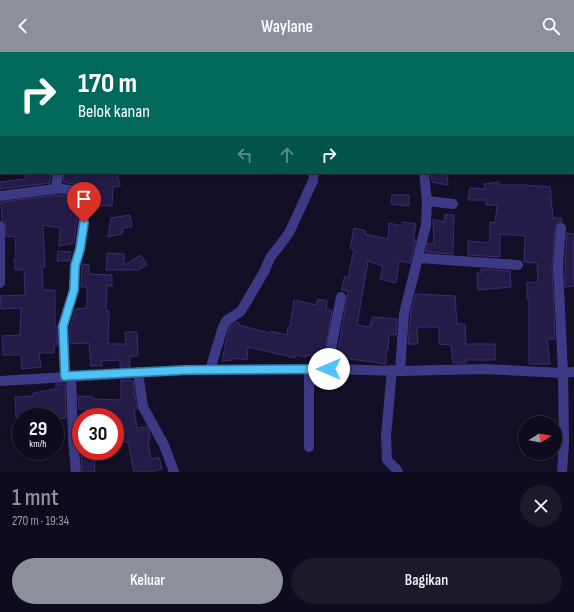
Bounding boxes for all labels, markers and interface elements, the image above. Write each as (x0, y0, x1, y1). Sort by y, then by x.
icon: back (12, 15, 34, 37)
icon: search (540, 15, 562, 37)
text: Waylane (261, 16, 313, 37)
text: 170 m (78, 67, 137, 100)
icon: right (12, 68, 64, 120)
text: Belok kanan (78, 101, 150, 122)
icon: left (234, 144, 256, 166)
icon: ahead (276, 144, 298, 166)
icon: right (318, 144, 340, 166)
pin (67, 182, 101, 223)
icon: arrive (73, 188, 95, 210)
position arrow (308, 348, 350, 390)
speed limit sign: 30 (72, 408, 124, 460)
north arrow (518, 416, 562, 460)
map controls (518, 416, 562, 460)
text: 29 (29, 417, 47, 441)
text: km/h (29, 438, 47, 450)
text: 1 mnt (12, 483, 59, 512)
button: close (520, 485, 562, 527)
text: 270 m · 19:34 (12, 513, 69, 529)
button: Keluar (12, 558, 283, 604)
button: Bagikan (291, 558, 562, 604)

